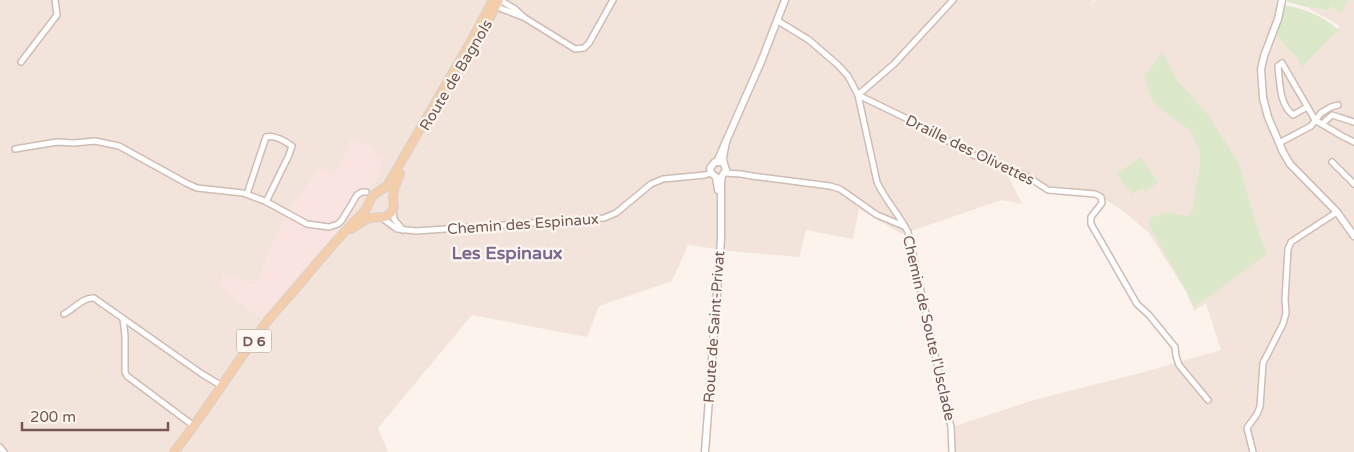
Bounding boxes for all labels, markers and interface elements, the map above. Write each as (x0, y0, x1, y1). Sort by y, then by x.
street label: Route de Bagnols (416, 16, 496, 134)
street label: Draille des Olivettes (903, 111, 1037, 189)
street label: Chemin des Espinaux (447, 210, 599, 238)
street label: Chemin de Soute l'Usclade (899, 234, 959, 422)
district label: Les Espinaux (451, 242, 563, 264)
street label: Route de Saint-Privat (700, 250, 728, 404)
road number: D 6 (236, 330, 272, 352)
scale bar (22, 400, 169, 432)
text: 200 m (30, 408, 76, 426)

